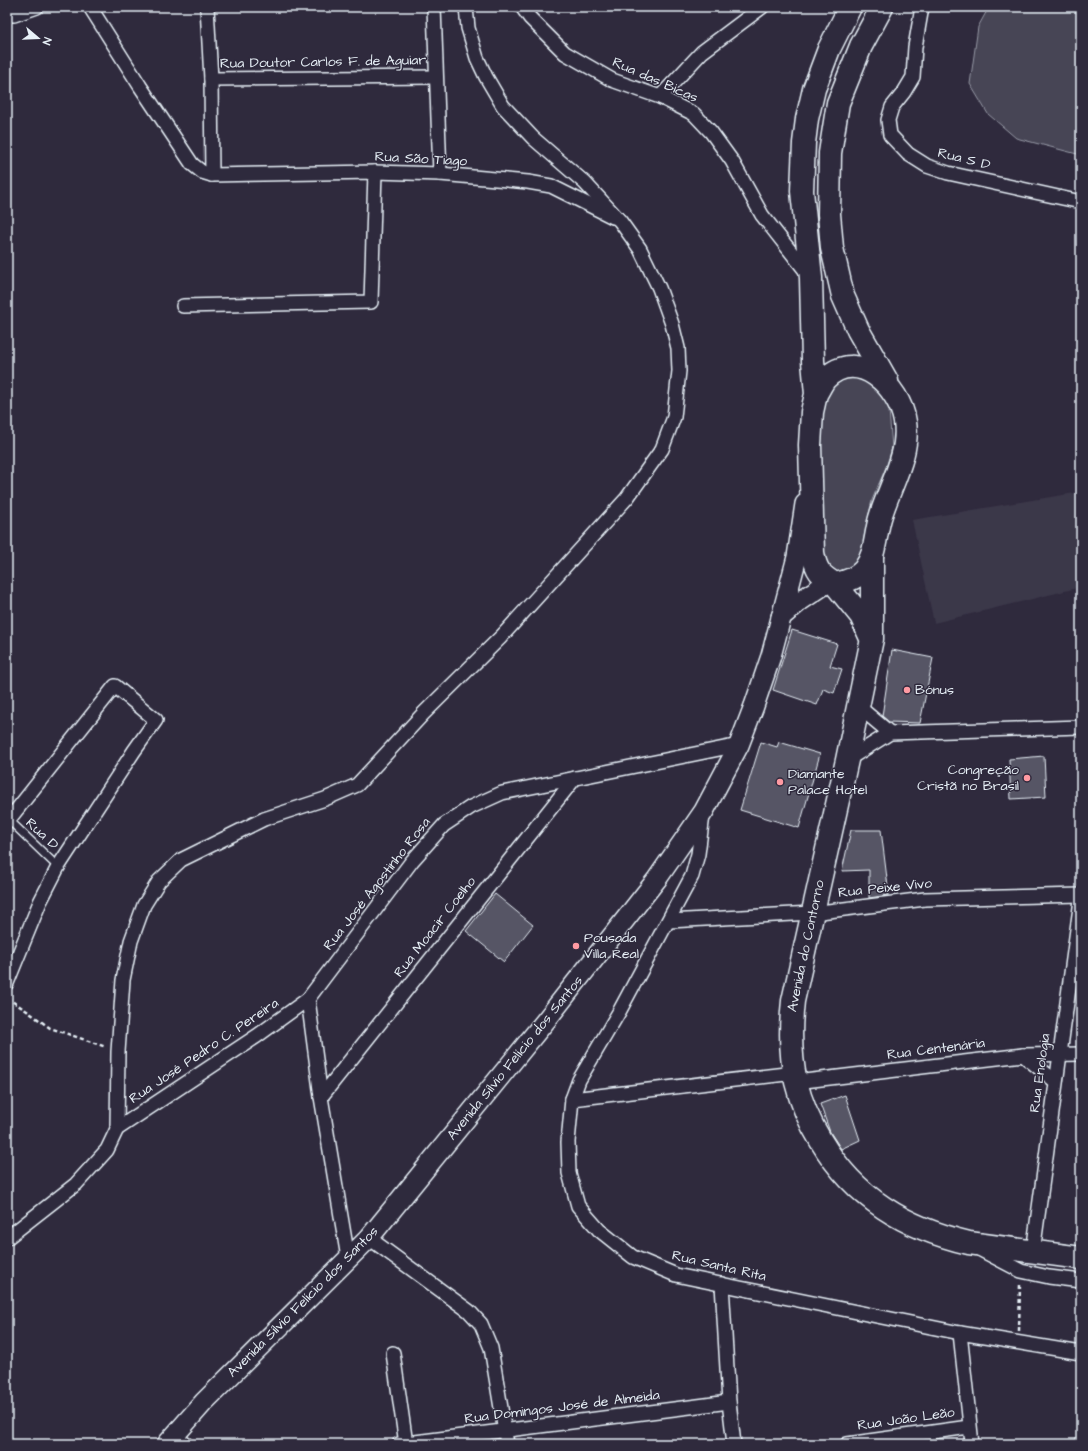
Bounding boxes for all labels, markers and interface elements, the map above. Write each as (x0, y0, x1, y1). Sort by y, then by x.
north arrow (18, 18, 58, 58)
text: N (39, 35, 55, 47)
street label: Rua Doutor Carlos F. de Aguiar (220, 50, 426, 74)
street label: Rua das Bicas (609, 52, 701, 108)
street label: Rua S D (936, 143, 992, 175)
street label: Rua São Tiago (374, 147, 468, 171)
place label: Bónus (915, 680, 954, 700)
marker: Bónus (902, 685, 912, 695)
place label: Congreção Cristã no Brasil (917, 760, 1019, 796)
place label: Diamante Palace Hotel (788, 764, 867, 800)
marker: Congreção Cristã no Brasil (1022, 773, 1032, 783)
marker: Diamante Palace Hotel (775, 777, 785, 787)
street label: Rua D (21, 813, 63, 855)
street label: Rua José Agostinho Rosa (319, 813, 435, 955)
street label: Rua Moacir Coelho (389, 872, 481, 982)
street label: Rua Peixe Vivo (837, 873, 933, 903)
street label: Avenida do Contorno (782, 878, 830, 1014)
place label: Pousada Villa Real (584, 928, 639, 964)
marker: Pousada Villa Real (571, 941, 581, 951)
street label: Avenida Sílvio Felício dos Santos (442, 971, 588, 1145)
street label: Rua José Pedro C. Pereira (125, 993, 283, 1109)
street label: Rua Enologia (1025, 1032, 1055, 1114)
street label: Rua Centenária (886, 1033, 986, 1065)
street label: Avenida Sílvio Felício dos Santos (223, 1222, 383, 1382)
street label: Rua Santa Rita (670, 1245, 768, 1287)
street label: Rua Domingos José de Almeida (463, 1385, 661, 1429)
street label: Rua João Leão (856, 1402, 956, 1436)

